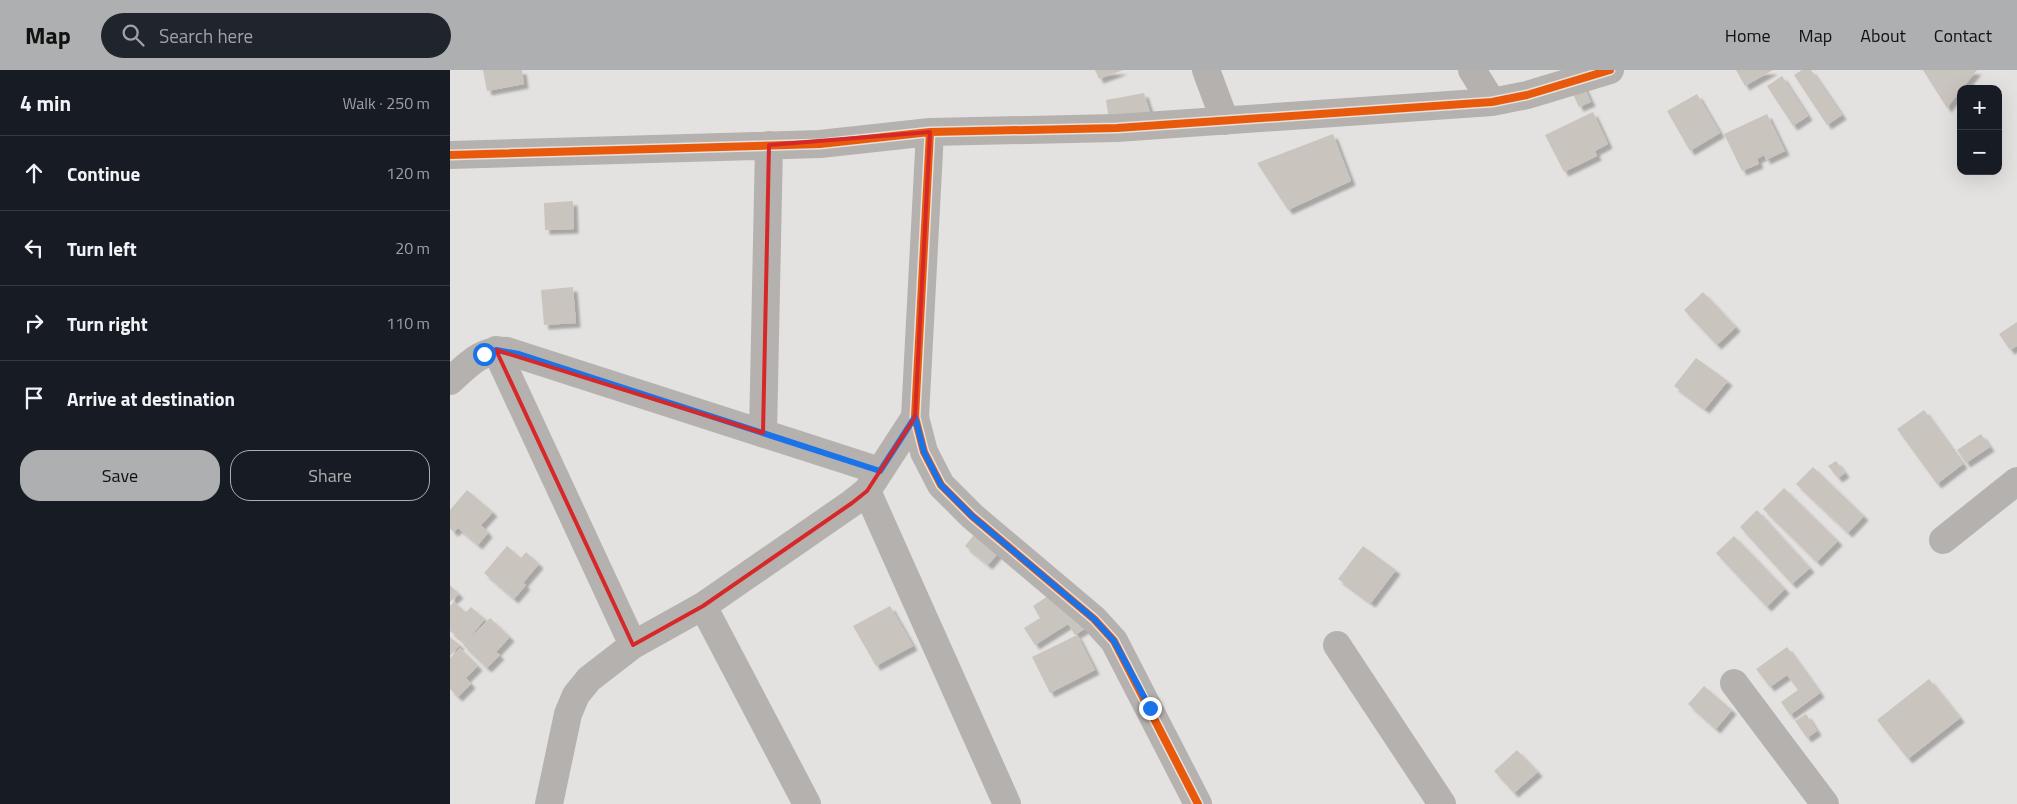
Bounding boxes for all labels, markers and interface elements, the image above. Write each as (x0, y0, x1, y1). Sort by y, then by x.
search box (101, 13, 451, 58)
text: Map (25, 17, 71, 53)
icon: search (119, 21, 147, 49)
text: Search here (159, 21, 253, 50)
text: Home (1725, 22, 1771, 49)
text: Map (1799, 22, 1832, 49)
text: About (1860, 22, 1906, 49)
text: Contact (1934, 22, 1992, 49)
map controls (1957, 85, 2002, 175)
button: + (1957, 85, 2002, 130)
text: 4 min (20, 87, 71, 119)
text: Walk · 250 m (342, 91, 430, 115)
button: − (1957, 130, 2002, 175)
icon: ahead (20, 159, 48, 187)
text: Continue (67, 159, 140, 188)
text: 120 m (386, 161, 430, 185)
icon: left (20, 234, 48, 262)
text: Turn left (67, 234, 137, 263)
text: 20 m (395, 236, 430, 260)
icon: right (20, 309, 48, 337)
text: Turn right (67, 309, 148, 338)
text: 110 m (386, 311, 430, 335)
route start (473, 343, 496, 366)
icon: arrive (20, 384, 48, 412)
text: Arrive at destination (67, 384, 235, 413)
button: Save (20, 450, 220, 501)
button: Share (230, 450, 430, 501)
route end (1139, 697, 1162, 720)

